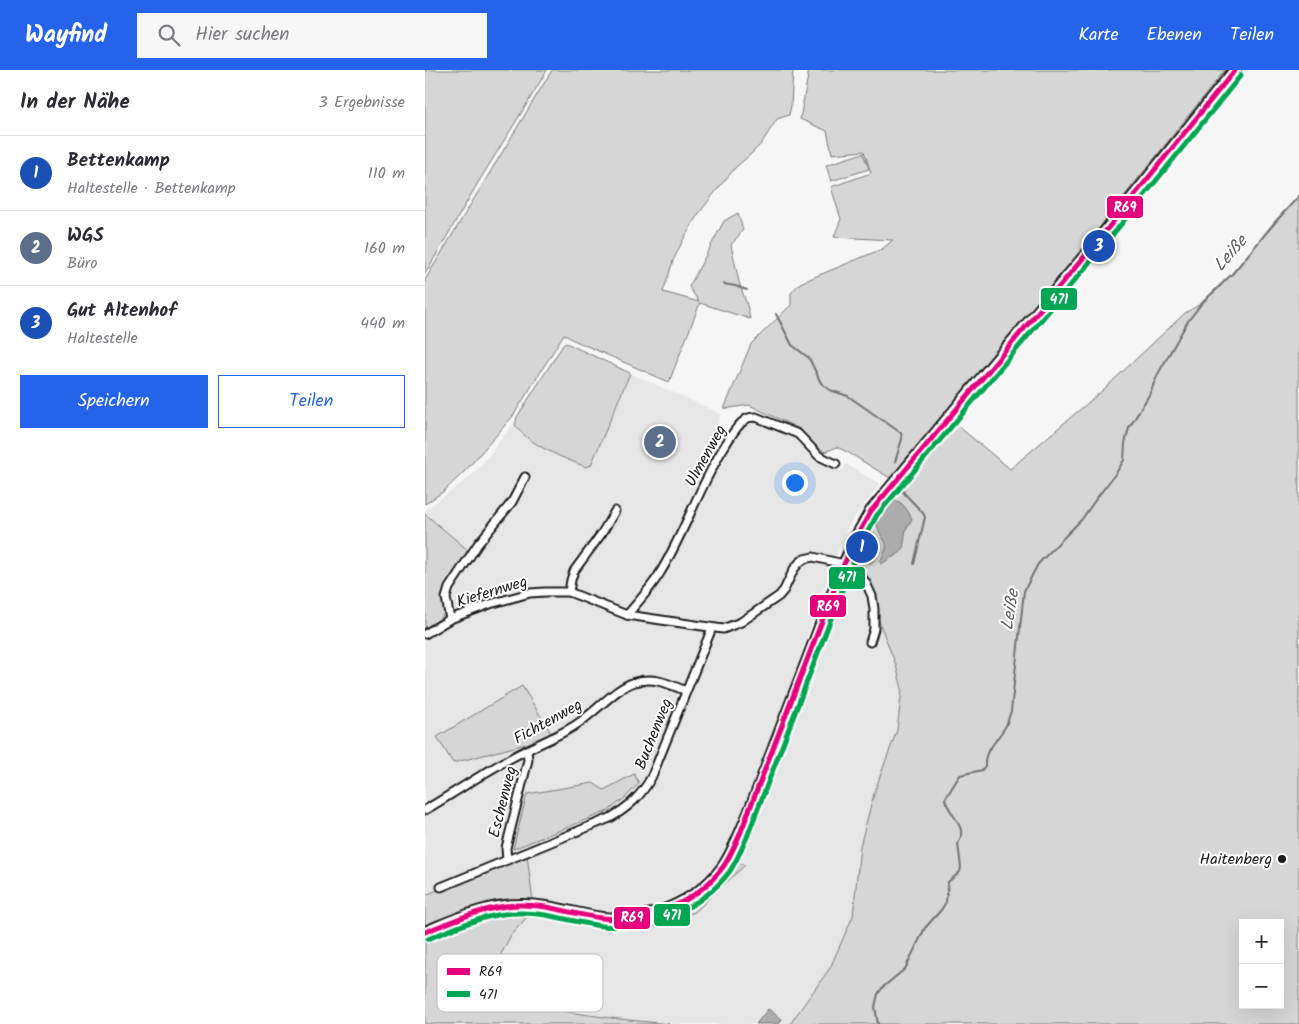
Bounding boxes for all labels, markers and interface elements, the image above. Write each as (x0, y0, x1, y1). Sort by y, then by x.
search box (137, 13, 487, 58)
text: Wayfind (25, 16, 107, 55)
text: Hier suchen (195, 20, 290, 50)
icon: search (155, 21, 183, 49)
text: Karte (1078, 21, 1119, 50)
text: Ebenen (1147, 21, 1202, 50)
text: Teilen (1230, 21, 1274, 50)
text: In der Nähe (20, 86, 130, 119)
text: 3 Ergebnisse (318, 90, 405, 115)
text: Bettenkamp (67, 146, 170, 176)
text: 1 (34, 161, 38, 186)
text: 110 m (368, 161, 405, 186)
text: Haltestelle · Bettenkamp (67, 176, 235, 201)
line badge: R69 (1106, 195, 1144, 219)
text: R69 (1113, 197, 1137, 219)
text: WGS (67, 221, 104, 251)
pin: 3 (1083, 227, 1115, 265)
water label: Leiße (1207, 228, 1257, 279)
text: 2 (31, 236, 41, 261)
text: 160 m (364, 236, 405, 261)
text: Büro (67, 251, 97, 276)
line badge: 471 (1040, 287, 1078, 311)
text: 471 (1050, 289, 1069, 311)
text: Gut Altenhof (67, 296, 176, 326)
text: 3 (32, 311, 40, 336)
text: 440 m (360, 311, 405, 336)
text: Haltestelle (67, 326, 138, 351)
button: Speichern (20, 375, 208, 428)
button: Teilen (218, 375, 405, 428)
street label: Ulmenweg (679, 420, 733, 492)
pin: 2 (644, 423, 676, 461)
your location (782, 470, 808, 496)
pin: 1 (846, 528, 878, 566)
line badge: 471 (828, 566, 866, 590)
text: 471 (838, 567, 857, 589)
street label: Kiefernweg (453, 569, 531, 615)
water label: Leiße (993, 586, 1029, 632)
line badge: R69 (809, 594, 847, 618)
text: R69 (816, 596, 840, 618)
street label: Fichtenweg (509, 693, 587, 751)
street label: Buchenweg (628, 695, 680, 773)
street label: Eschenweg (482, 763, 524, 841)
place label: Haitenberg (1200, 847, 1272, 872)
marker: Haitenberg (1276, 853, 1288, 865)
line badge: 471 (653, 903, 691, 927)
text: 471 (663, 905, 682, 927)
line badge: R69 (613, 906, 651, 930)
text: R69 (620, 907, 644, 929)
map controls (1239, 919, 1284, 1009)
button: + (1239, 919, 1284, 964)
legend (437, 954, 603, 1012)
text: R69 (479, 961, 502, 983)
button: − (1239, 964, 1284, 1009)
text: 471 (479, 984, 498, 1006)

